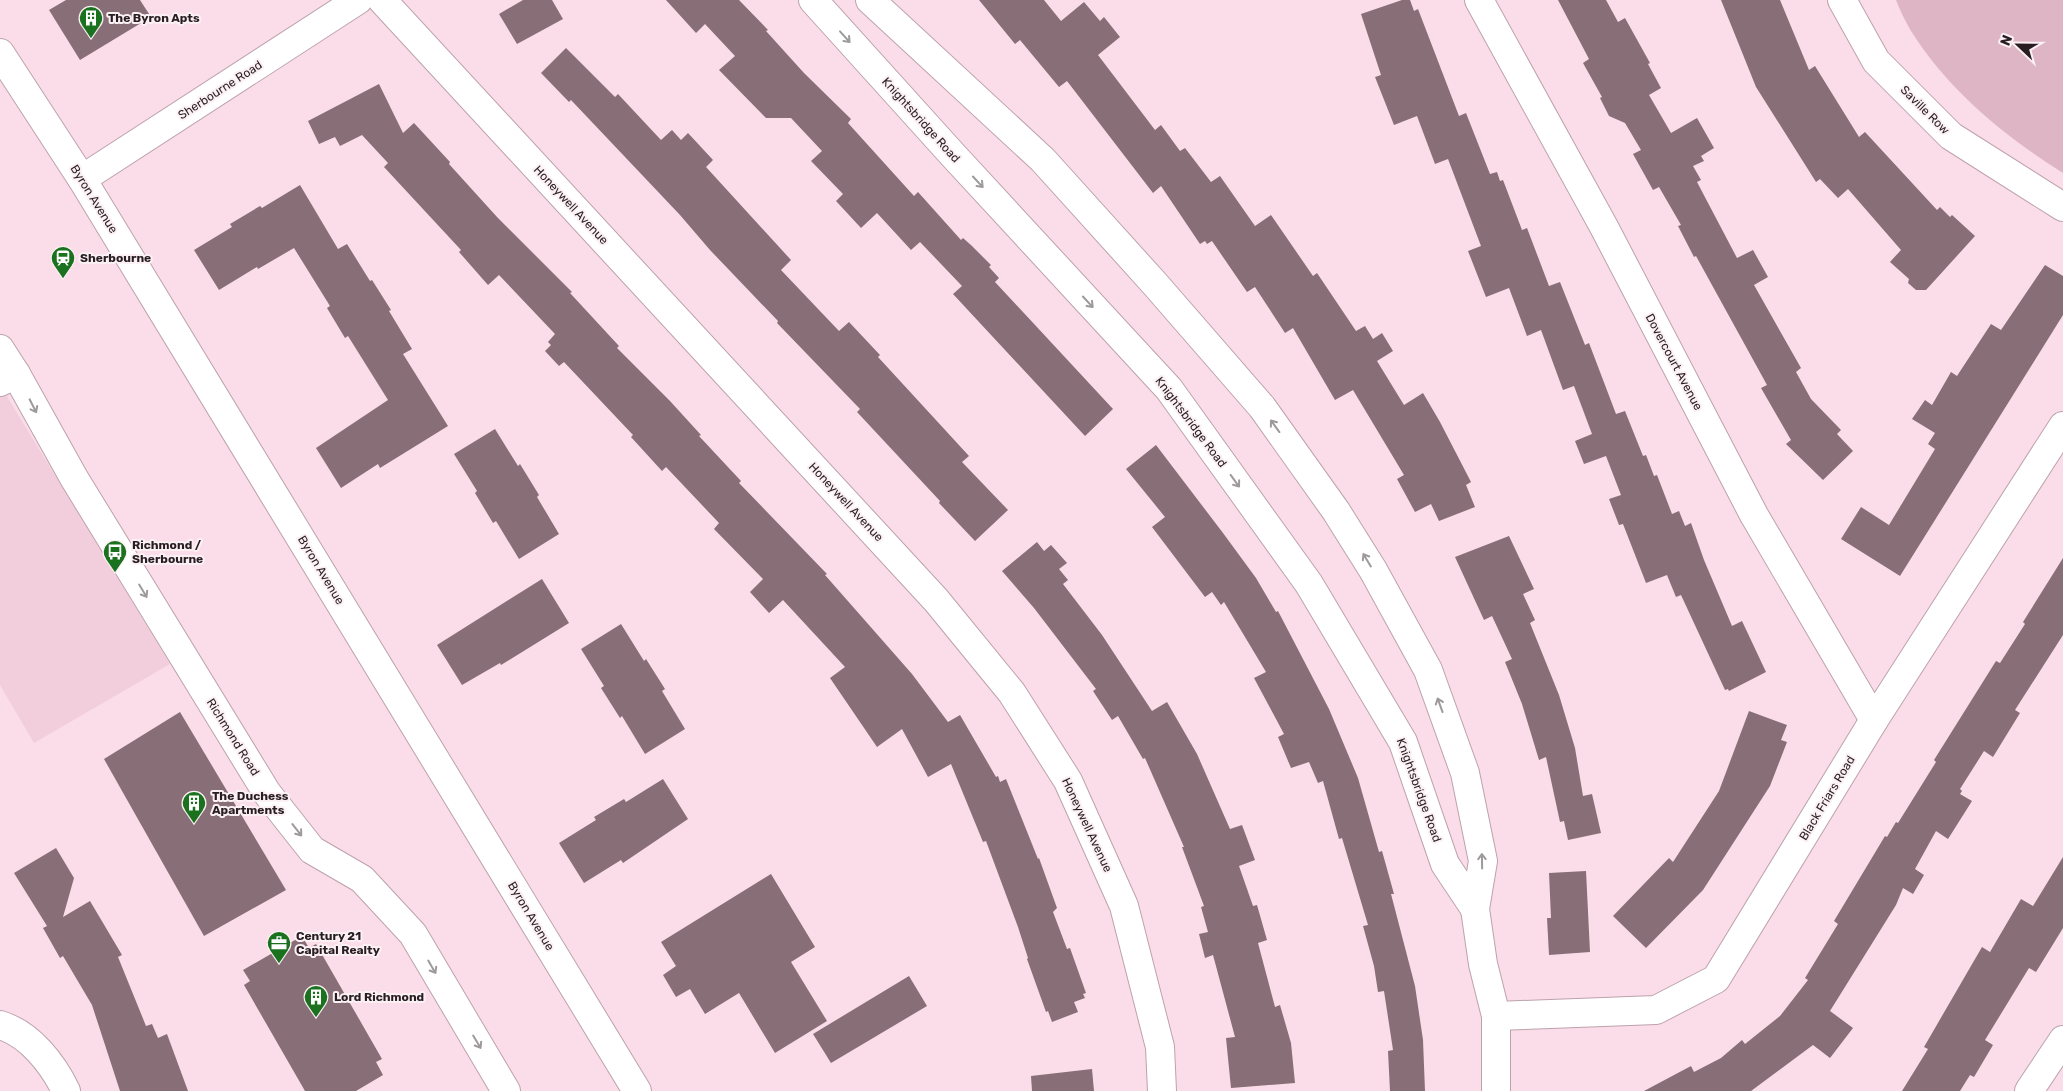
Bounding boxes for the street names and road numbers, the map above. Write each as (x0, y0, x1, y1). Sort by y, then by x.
street label: Sherbourne Road (175, 58, 265, 122)
street label: Knightsbridge Road (879, 75, 963, 165)
street label: Saville Row (1898, 83, 1953, 138)
street label: Byron Avenue (67, 162, 121, 236)
street label: Honeywell Avenue (531, 163, 611, 247)
street label: Dovercourt Avenue (1643, 311, 1705, 413)
street label: Knightsbridge Road (1152, 374, 1230, 470)
street label: Honeywell Avenue (806, 460, 886, 544)
street label: Byron Avenue (295, 533, 347, 607)
street label: Richmond Road (204, 696, 262, 778)
street label: Knightsbridge Road (1394, 736, 1444, 844)
street label: Black Friars Road (1796, 753, 1858, 843)
street label: Honeywell Avenue (1059, 776, 1115, 875)
street label: Byron Avenue (505, 879, 557, 953)

